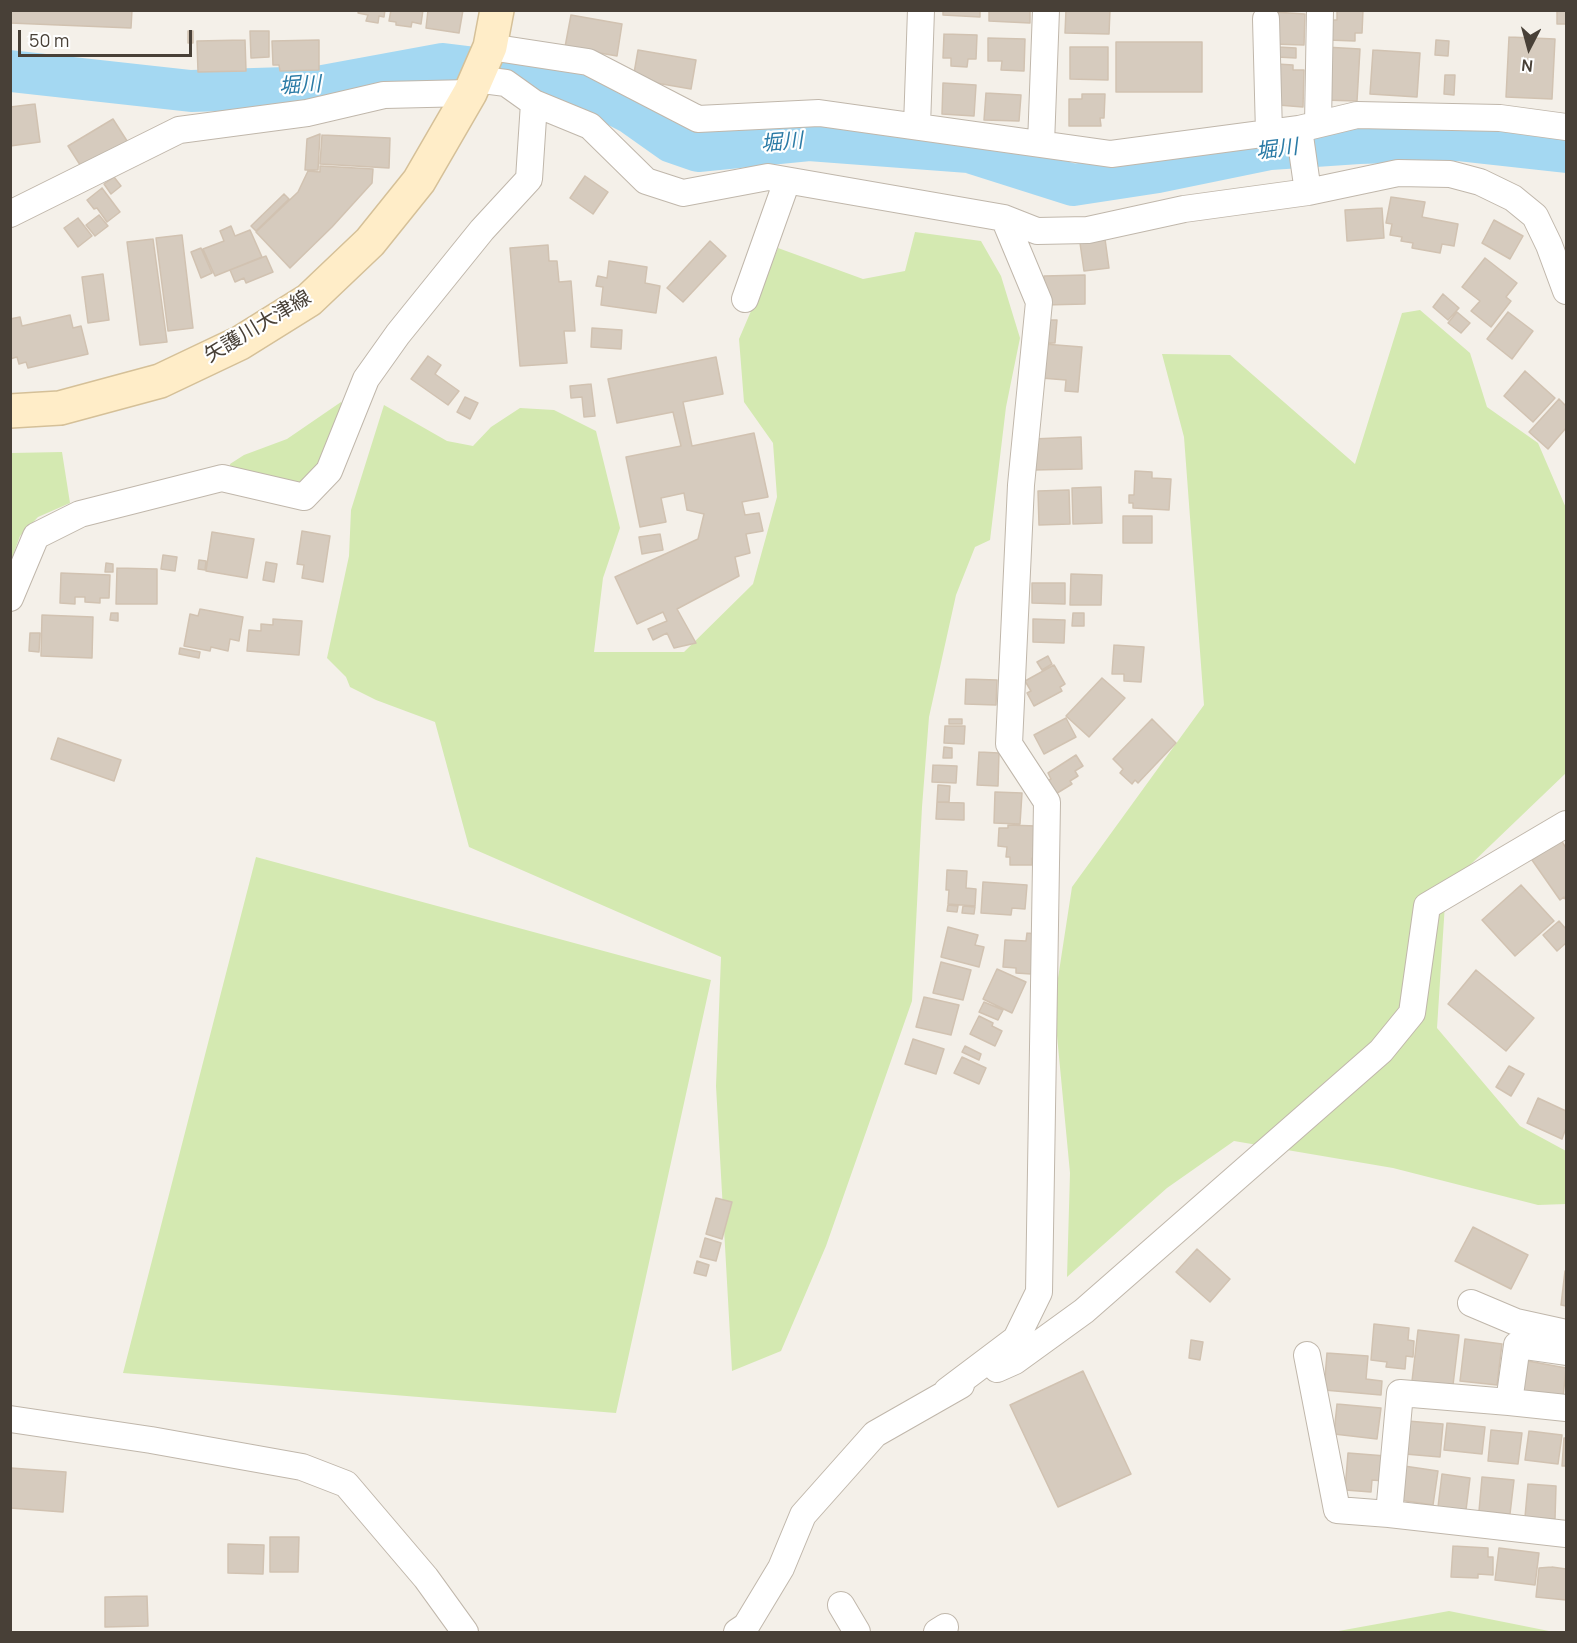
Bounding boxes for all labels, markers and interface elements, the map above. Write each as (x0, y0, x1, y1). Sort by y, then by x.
scale bar (21, 18, 195, 56)
north arrow (1499, 18, 1559, 78)
text: 50 m (29, 28, 69, 52)
text: N (1520, 54, 1534, 77)
water label: 堀川 (278, 72, 322, 100)
water label: 堀川 (760, 129, 804, 157)
water label: 堀川 (1255, 135, 1299, 165)
street label: 矢護川大津線 (200, 286, 316, 368)

